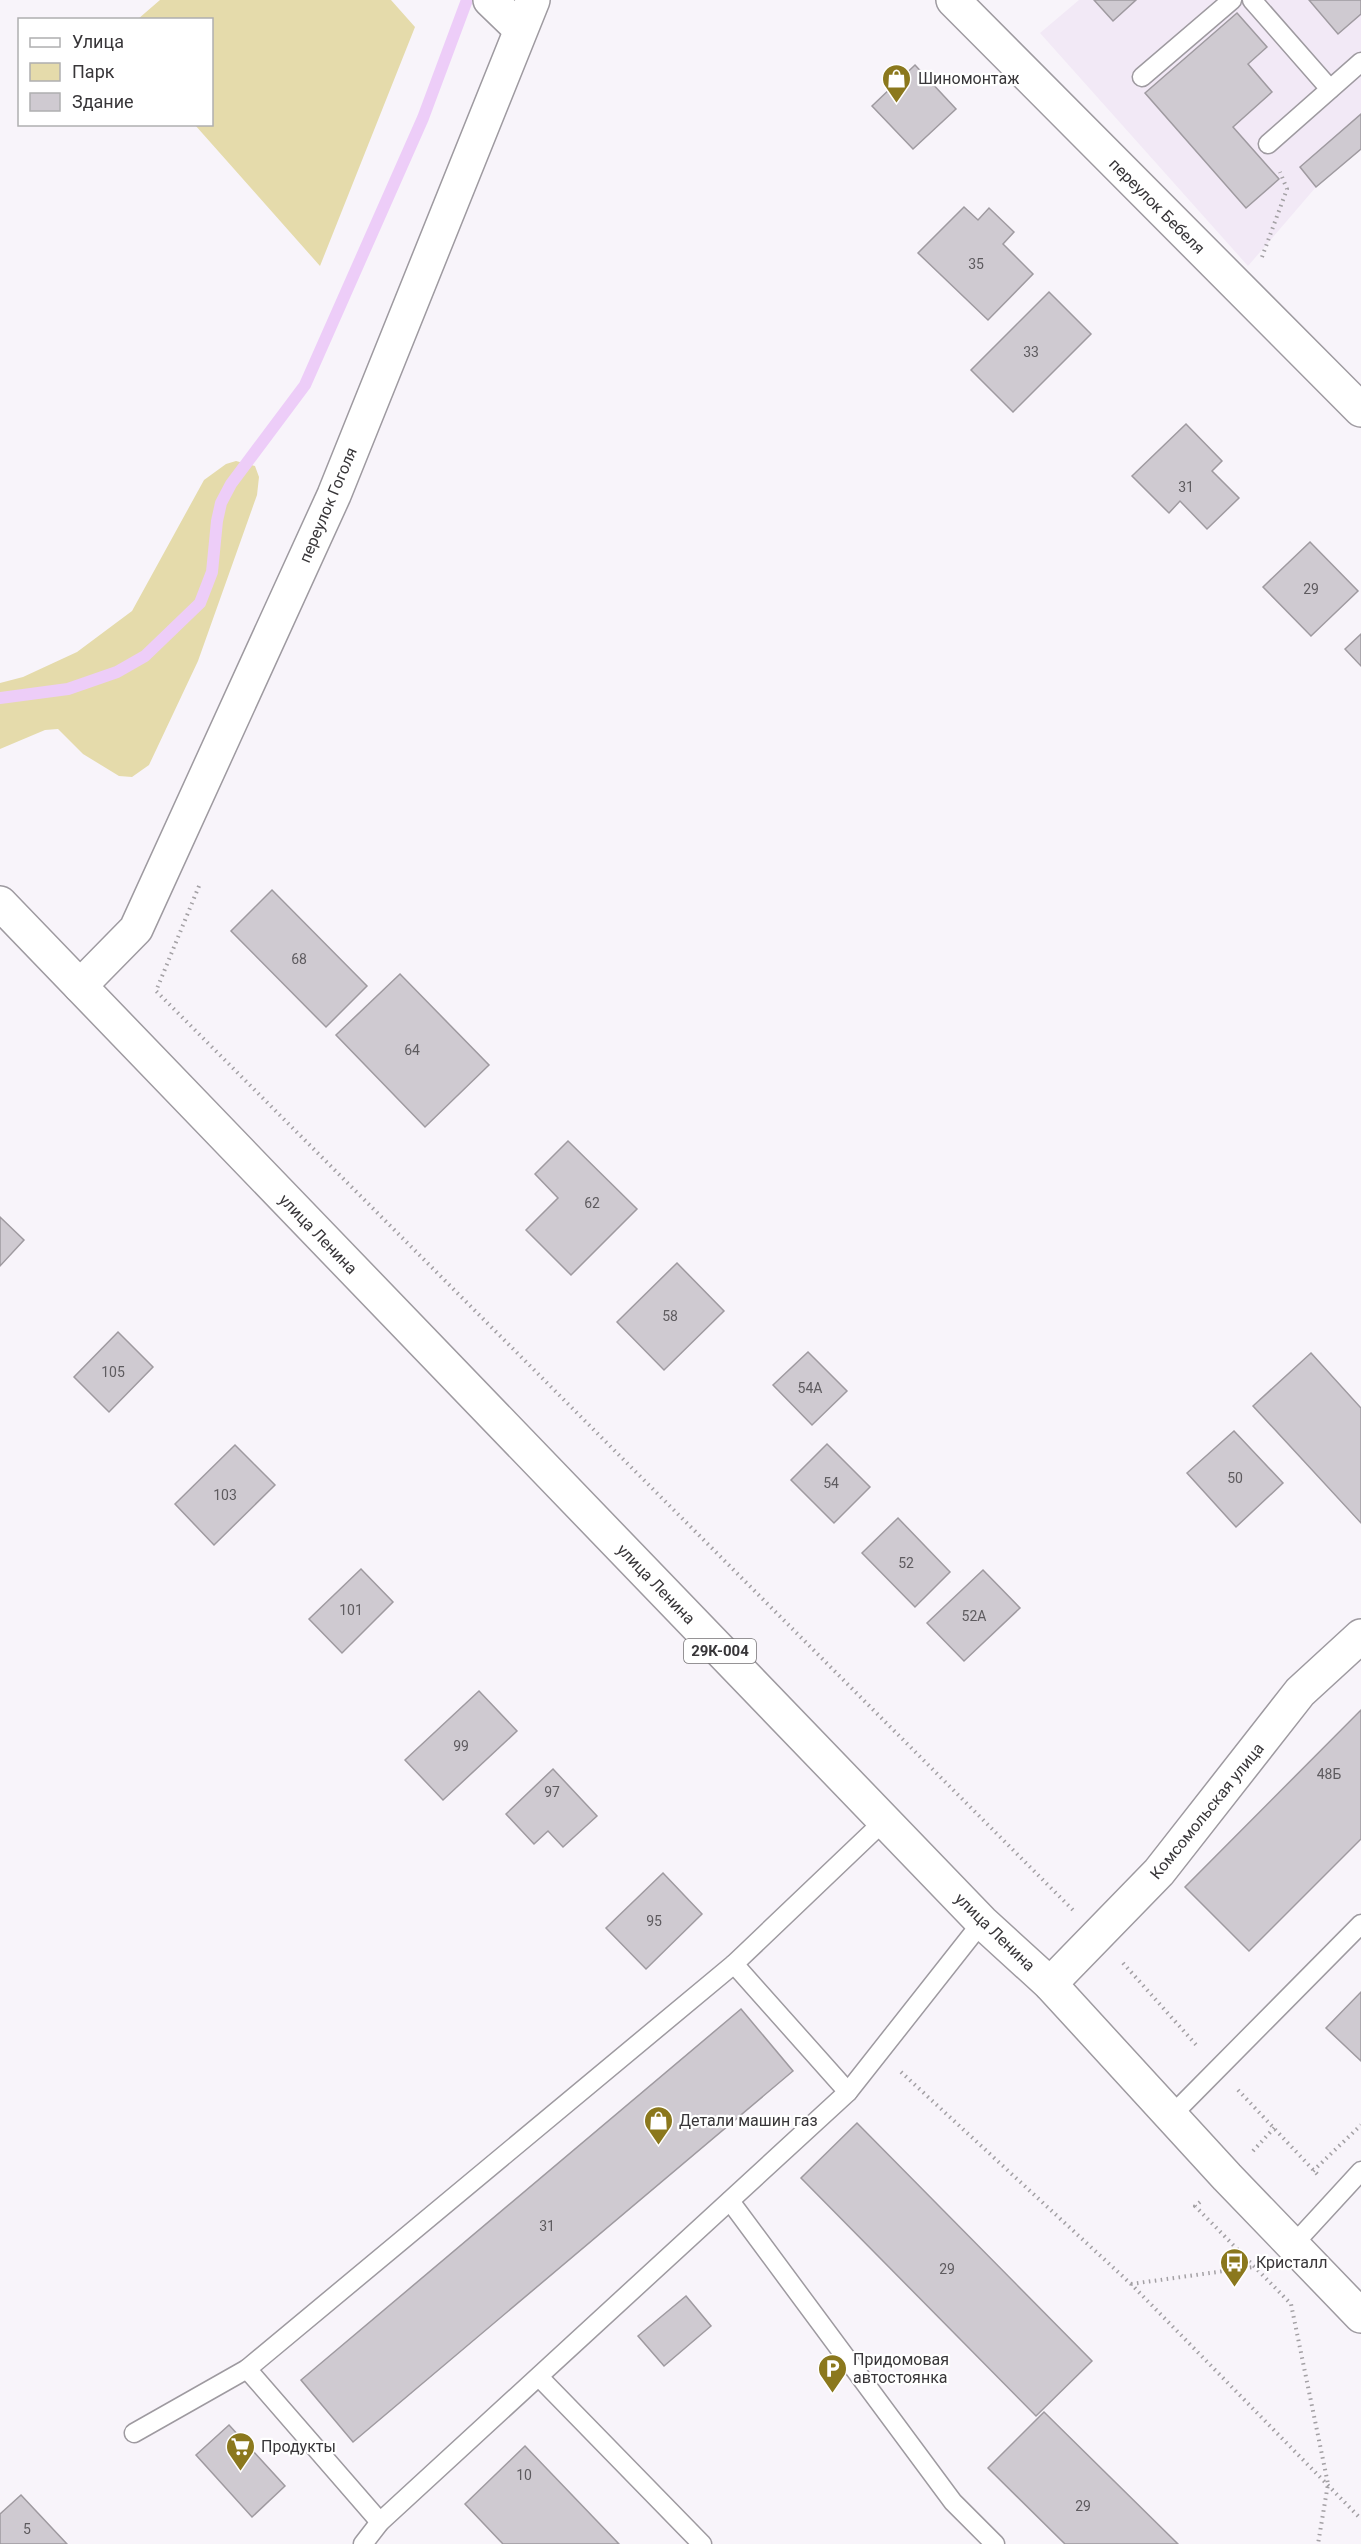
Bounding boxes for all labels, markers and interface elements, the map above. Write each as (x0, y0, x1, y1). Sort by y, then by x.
legend (18, 18, 213, 126)
text: Улица (72, 31, 124, 52)
text: Парк (72, 61, 115, 82)
shop icon: Шиномонтаж (881, 62, 913, 104)
place label: Шиномонтаж (918, 69, 1020, 88)
text: Здание (72, 91, 134, 112)
street label: переулок Бебеля (1105, 154, 1209, 258)
house number: 35 (968, 256, 984, 272)
house number: 33 (1023, 344, 1039, 360)
street label: переулок Гоголя (295, 444, 361, 566)
house number: 31 (1178, 479, 1194, 495)
house number: 29 (1303, 581, 1319, 597)
house number: 68 (291, 951, 307, 967)
house number: 64 (404, 1042, 420, 1058)
street label: улица Ленина (275, 1190, 361, 1278)
house number: 62 (584, 1195, 600, 1211)
house number: 58 (662, 1308, 678, 1324)
house number: 105 (101, 1364, 125, 1380)
house number: 54А (798, 1380, 822, 1396)
house number: 50 (1227, 1470, 1243, 1486)
house number: 54 (823, 1475, 839, 1491)
house number: 103 (213, 1487, 237, 1503)
street label: улица Ленина (613, 1540, 699, 1628)
house number: 52 (898, 1555, 914, 1571)
house number: 101 (339, 1602, 363, 1618)
house number: 52А (962, 1608, 986, 1624)
road number: 29К-004 (684, 1639, 756, 1663)
house number: 99 (453, 1738, 469, 1754)
street label: Комсомольская улица (1146, 1739, 1268, 1883)
house number: 48Б (1317, 1766, 1341, 1782)
house number: 97 (544, 1784, 560, 1800)
street label: улица Ленина (951, 1889, 1039, 1975)
house number: 95 (646, 1913, 662, 1929)
shop icon: Детали машин газ (642, 2104, 674, 2146)
place label: Детали машин газ (679, 2111, 818, 2130)
house number: 31 (539, 2218, 555, 2234)
bus stop icon: Кристалл (1219, 2246, 1251, 2288)
place label: Кристалл (1256, 2253, 1327, 2272)
house number: 29 (939, 2261, 955, 2277)
place label: Придомовая автостоянка (853, 2350, 949, 2387)
parking icon: Придомовая автостоянка (816, 2352, 848, 2394)
supermarket icon: Продукты (224, 2430, 256, 2472)
place label: Продукты (261, 2437, 336, 2456)
house number: 10 (516, 2467, 532, 2483)
house number: 29 (1075, 2498, 1091, 2514)
house number: 5 (23, 2521, 31, 2537)

